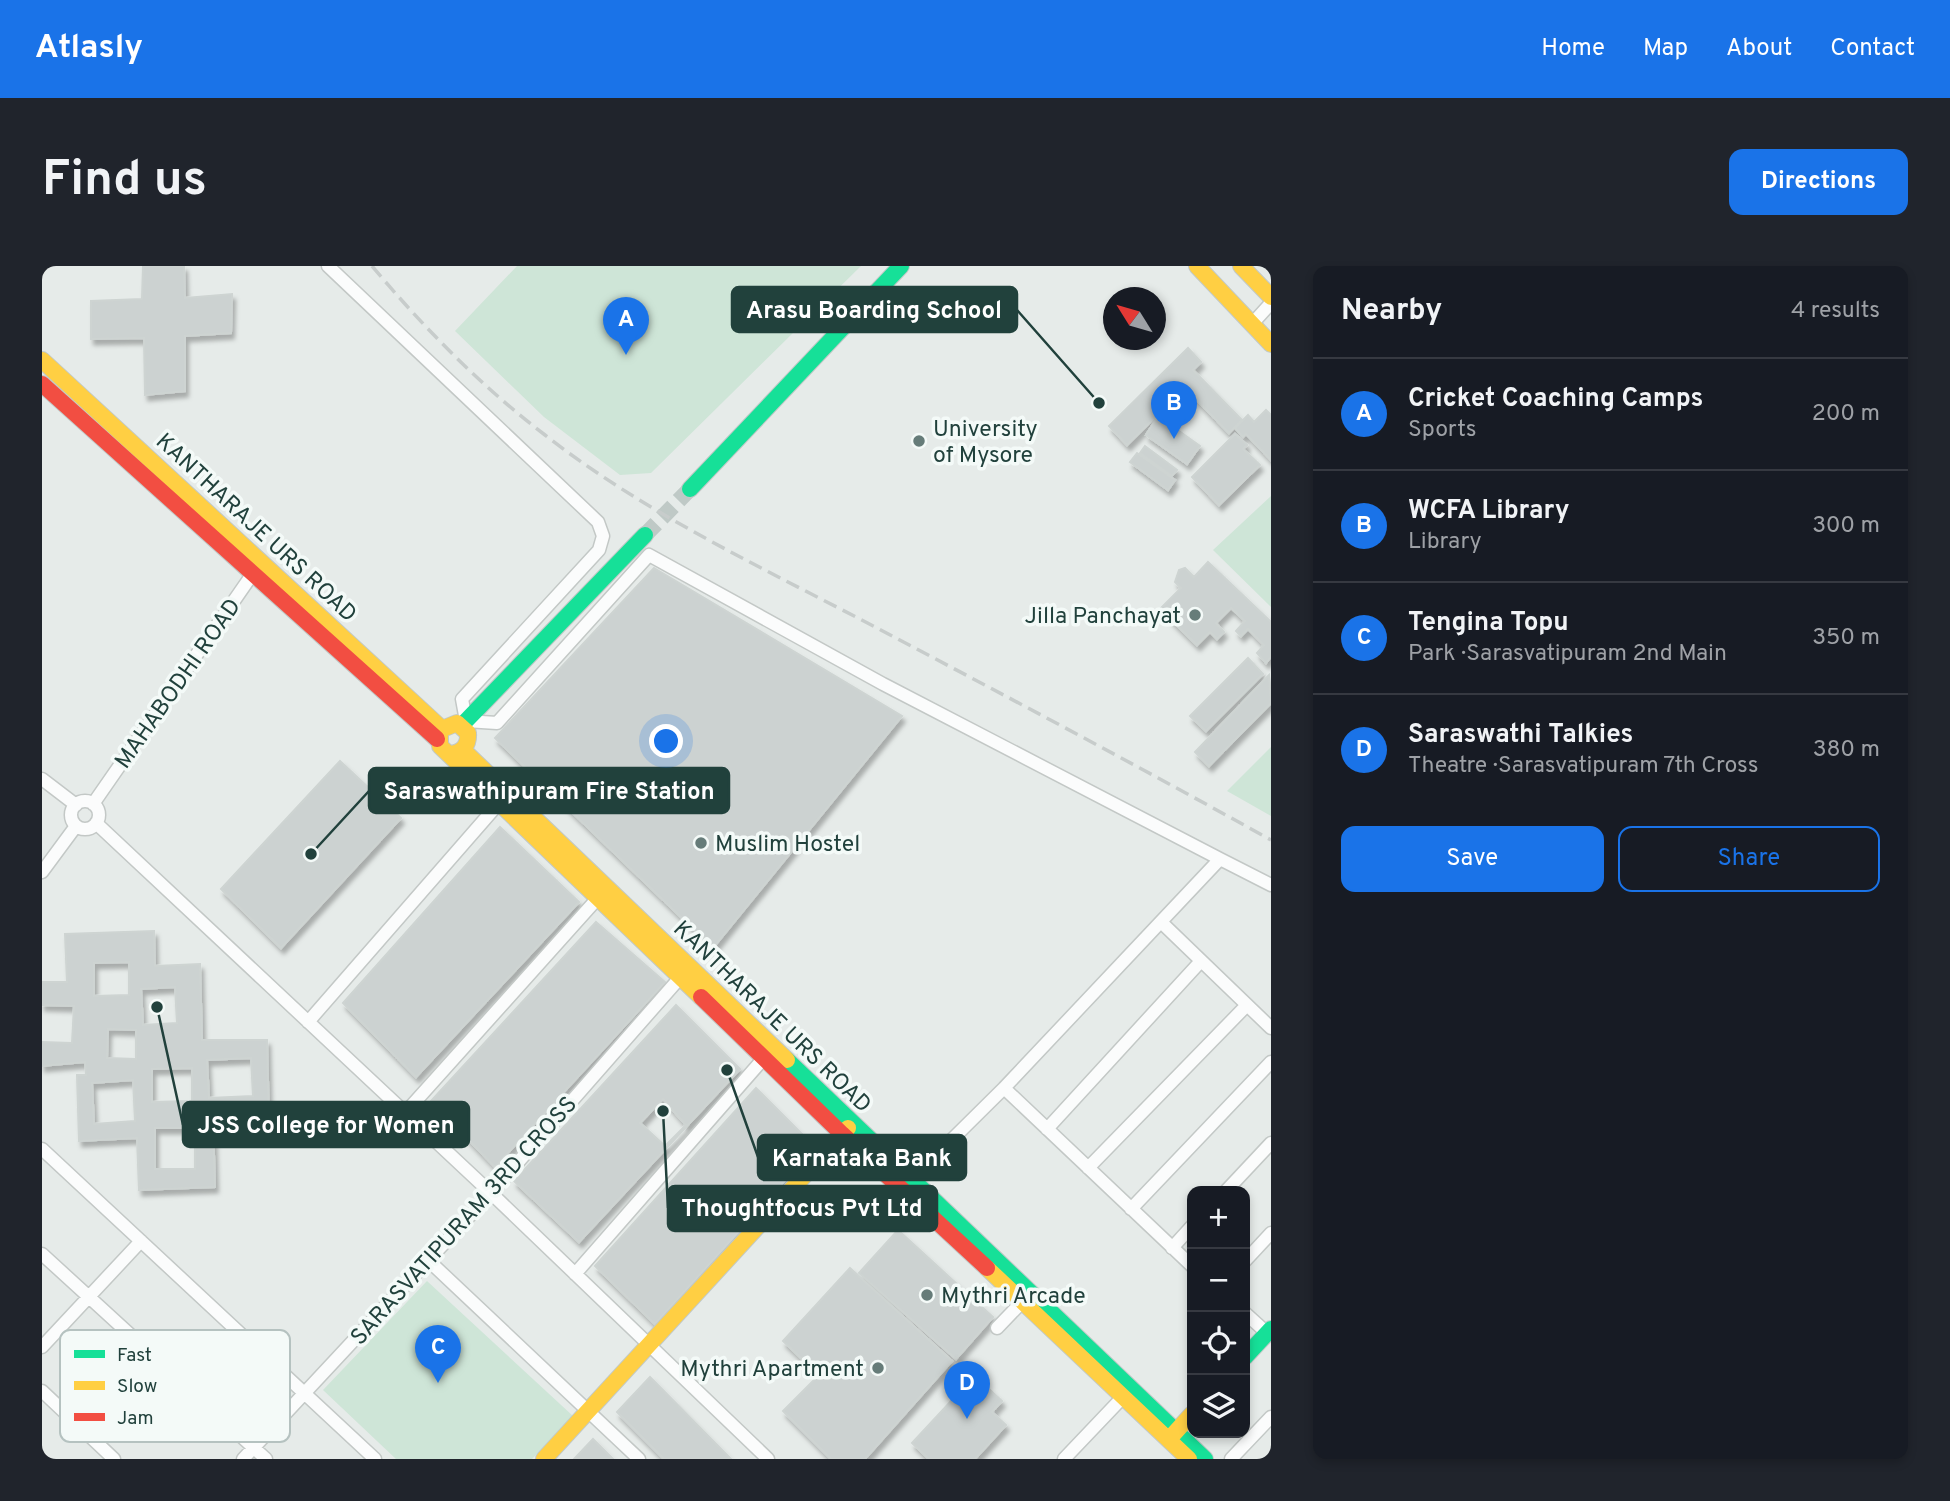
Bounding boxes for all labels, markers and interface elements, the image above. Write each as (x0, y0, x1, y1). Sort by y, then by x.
text: Atlasly (35, 28, 143, 70)
text: Home (1541, 34, 1605, 64)
text: Map (1643, 34, 1688, 64)
text: About (1726, 34, 1792, 64)
text: Contact (1830, 34, 1915, 64)
button: Directions (1729, 149, 1908, 215)
text: Find us (42, 151, 207, 213)
callout: Arasu Boarding School (732, 287, 1017, 332)
north arrow (1103, 287, 1166, 350)
text: Nearby (1341, 293, 1442, 330)
pin: A (603, 297, 649, 355)
text: Arasu Boarding School (746, 297, 1002, 327)
text: 4 results (1791, 297, 1880, 326)
pin: B (1151, 381, 1197, 439)
text: Cricket Coaching Camps (1408, 383, 1703, 416)
text: A (1356, 400, 1372, 429)
text: 200 m (1812, 400, 1880, 429)
place label: University of Mysore (933, 416, 1038, 471)
text: Sports (1408, 416, 1476, 445)
street label: KANTHARAJE URS ROAD (149, 428, 362, 630)
marker: University of Mysore (911, 433, 927, 449)
text: WCFA Library (1408, 495, 1569, 528)
text: B (1356, 512, 1372, 541)
text: 300 m (1812, 512, 1880, 541)
text: Library (1408, 528, 1482, 557)
street label: MAHABODHI ROAD (109, 594, 249, 775)
place label: Jilla Panchayat (1025, 603, 1181, 632)
marker: Jilla Panchayat (1187, 607, 1203, 623)
text: Tengina Topu (1408, 607, 1569, 640)
text: C (1357, 624, 1371, 653)
text: 350 m (1812, 624, 1880, 653)
text: Park · Sarasvatipuram 2nd Main (1408, 640, 1727, 669)
text: Saraswathi Talkies (1408, 719, 1633, 752)
your location (649, 724, 683, 758)
text: D (1356, 736, 1372, 765)
text: 380 m (1813, 736, 1880, 765)
text: Theatre · Sarasvatipuram 7th Cross (1408, 752, 1759, 781)
callout: Saraswathipuram Fire Station (369, 768, 729, 813)
text: Saraswathipuram Fire Station (383, 778, 715, 808)
button: Save (1341, 826, 1604, 892)
button: Share (1618, 826, 1880, 892)
place label: Muslim Hostel (715, 831, 860, 860)
marker: Muslim Hostel (693, 835, 709, 851)
street label: KANTHARAJE URS ROAD (666, 915, 876, 1120)
street label: SARASVATIPURAM 3RD CROSS (344, 1090, 582, 1350)
callout: JSS College for Women (183, 1102, 469, 1147)
text: JSS College for Women (197, 1112, 455, 1142)
callout: Karnataka Bank (758, 1135, 966, 1180)
text: Karnataka Bank (772, 1145, 952, 1175)
callout: Thoughtfocus Pvt Ltd (668, 1186, 937, 1231)
map controls (1187, 1186, 1250, 1438)
button: + (1187, 1186, 1250, 1249)
text: Thoughtfocus Pvt Ltd (681, 1195, 923, 1225)
button: − (1187, 1249, 1250, 1312)
place label: Mythri Arcade (941, 1283, 1086, 1312)
marker: Mythri Arcade (919, 1287, 935, 1303)
button: locate (1187, 1312, 1250, 1375)
pin: C (415, 1325, 461, 1383)
legend (60, 1330, 290, 1442)
text: Fast (117, 1344, 152, 1368)
place label: Mythri Apartment (680, 1356, 864, 1385)
marker: Mythri Apartment (870, 1360, 886, 1376)
pin: D (944, 1361, 990, 1419)
text: Slow (117, 1375, 157, 1399)
button: layers (1187, 1375, 1250, 1438)
text: Jam (117, 1407, 154, 1431)

